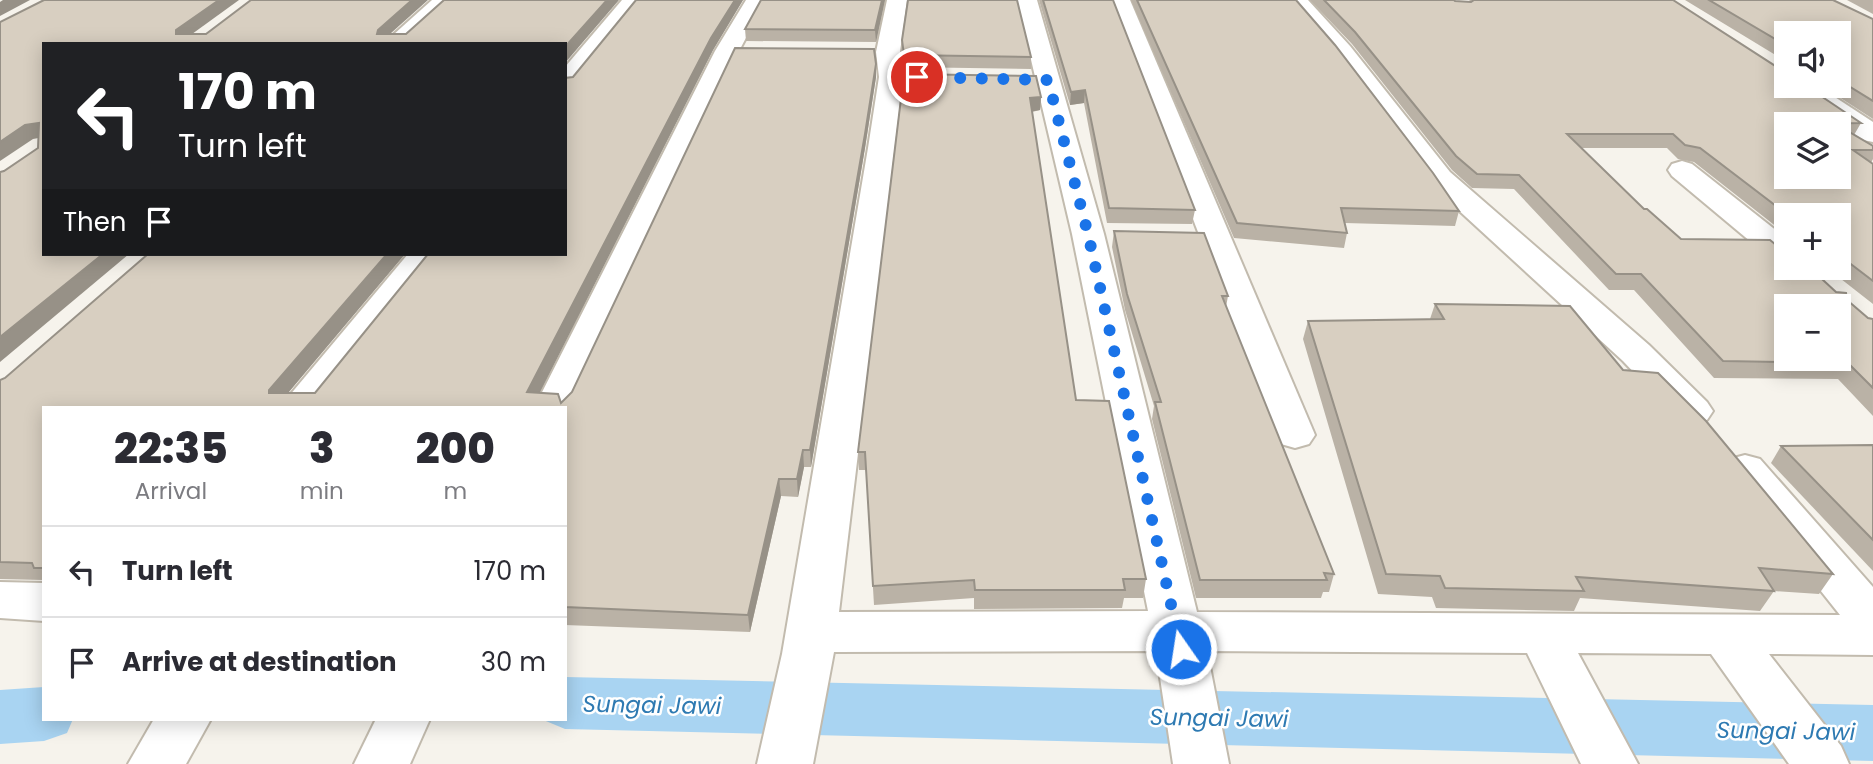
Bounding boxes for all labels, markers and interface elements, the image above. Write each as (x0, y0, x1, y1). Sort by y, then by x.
map controls (1774, 21, 1851, 371)
button: sound (1774, 21, 1851, 98)
pin (887, 47, 947, 107)
text: 170 m (178, 58, 317, 126)
icon: arrive (898, 58, 936, 96)
icon: left (63, 70, 154, 161)
button: layers (1774, 112, 1851, 189)
text: Turn left (178, 123, 307, 168)
icon: arrive (140, 203, 178, 241)
button: + (1774, 203, 1851, 280)
text: Then (63, 204, 126, 240)
button: − (1774, 294, 1851, 371)
text: 22:35 (114, 419, 228, 478)
text: 3 (309, 419, 335, 478)
text: 200 (416, 419, 495, 478)
text: Arrival (135, 475, 207, 507)
text: min (300, 475, 344, 507)
text: m (444, 475, 467, 507)
icon: left (63, 553, 101, 591)
text: Turn left (122, 553, 233, 589)
text: 170 m (473, 553, 546, 589)
position arrow (1144, 612, 1218, 686)
icon: arrive (63, 644, 101, 682)
text: Arrive at destination (122, 644, 397, 680)
text: 30 m (481, 644, 546, 680)
water label: Sungai Jawi (582, 688, 722, 722)
water label: Sungai Jawi (1149, 701, 1289, 735)
water label: Sungai Jawi (1716, 714, 1856, 748)

